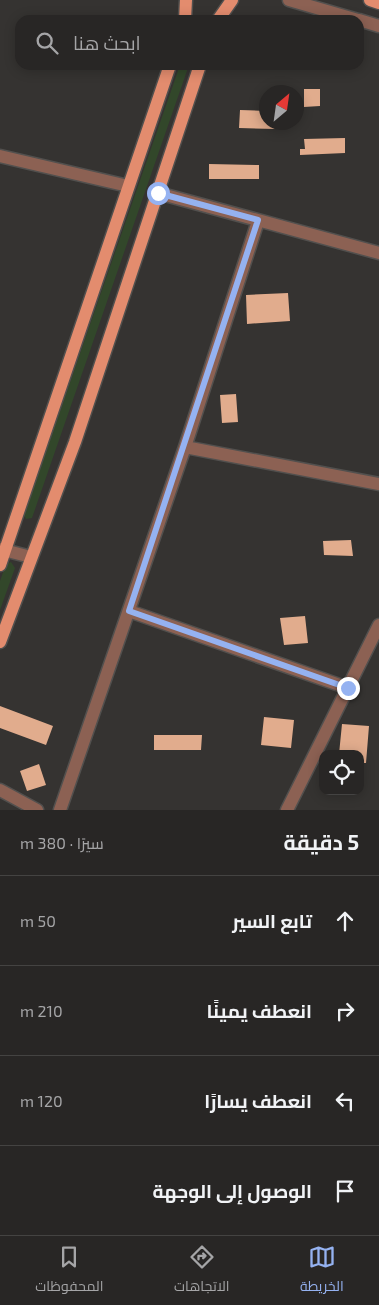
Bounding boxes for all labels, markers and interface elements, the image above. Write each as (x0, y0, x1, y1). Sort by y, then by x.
search box (15, 15, 364, 70)
icon: search (33, 29, 61, 57)
text: ابحث هنا (73, 31, 141, 54)
north arrow (259, 85, 304, 130)
route start (147, 182, 170, 205)
route end (337, 677, 360, 700)
map controls (319, 750, 364, 795)
button: locate (319, 750, 364, 795)
text: 5 دقيقة (284, 829, 359, 854)
text: سيرًا · 380 m (20, 833, 104, 852)
icon: ahead (331, 907, 359, 935)
text: تابع السير (232, 909, 312, 932)
text: 50 m (20, 911, 56, 930)
icon: right (331, 997, 359, 1025)
text: انعطف يمينًا (207, 999, 312, 1022)
text: 210 m (20, 1001, 63, 1020)
icon: left (331, 1087, 359, 1115)
text: انعطف يسارًا (204, 1089, 312, 1112)
text: 120 m (20, 1091, 63, 1110)
icon: arrive (331, 1177, 359, 1205)
text: الوصول إلى الوجهة (152, 1179, 312, 1202)
tab: المحفوظات (35, 1243, 103, 1299)
tab: الاتجاهات (174, 1243, 229, 1299)
tab: الخريطة (300, 1243, 344, 1299)

